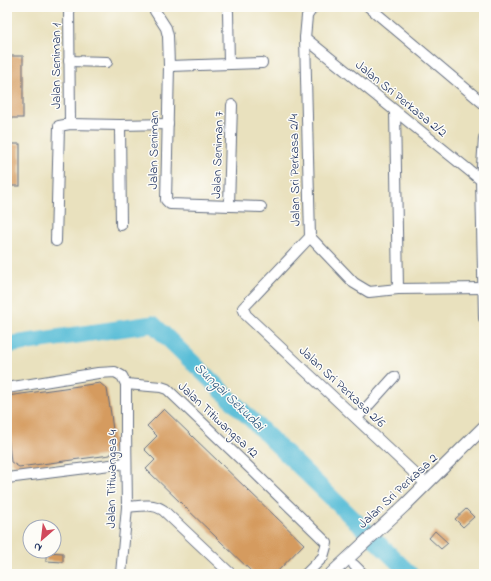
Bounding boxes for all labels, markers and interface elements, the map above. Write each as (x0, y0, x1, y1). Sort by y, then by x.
street label: Jalan Seniman 1 (47, 23, 66, 109)
street label: Jalan Sri Perkasa 2/2 (351, 56, 451, 142)
street label: Jalan Seniman 7 (207, 110, 229, 199)
street label: Jalan Seniman (144, 111, 164, 189)
street label: Jalan Sri Perkasa 2/4 (285, 113, 305, 226)
street label: Jalan Sri Perkasa 2/6 (294, 342, 390, 433)
water label: Sungai Sekudai (189, 358, 270, 437)
street label: Jalan Titiwangsa 12 (173, 378, 263, 464)
street label: Jalan Titiwangsa 4 (102, 429, 123, 529)
street label: Jalan Sri Perkasa 2 (354, 449, 442, 533)
north arrow (22, 519, 62, 559)
text: N (31, 538, 45, 556)

